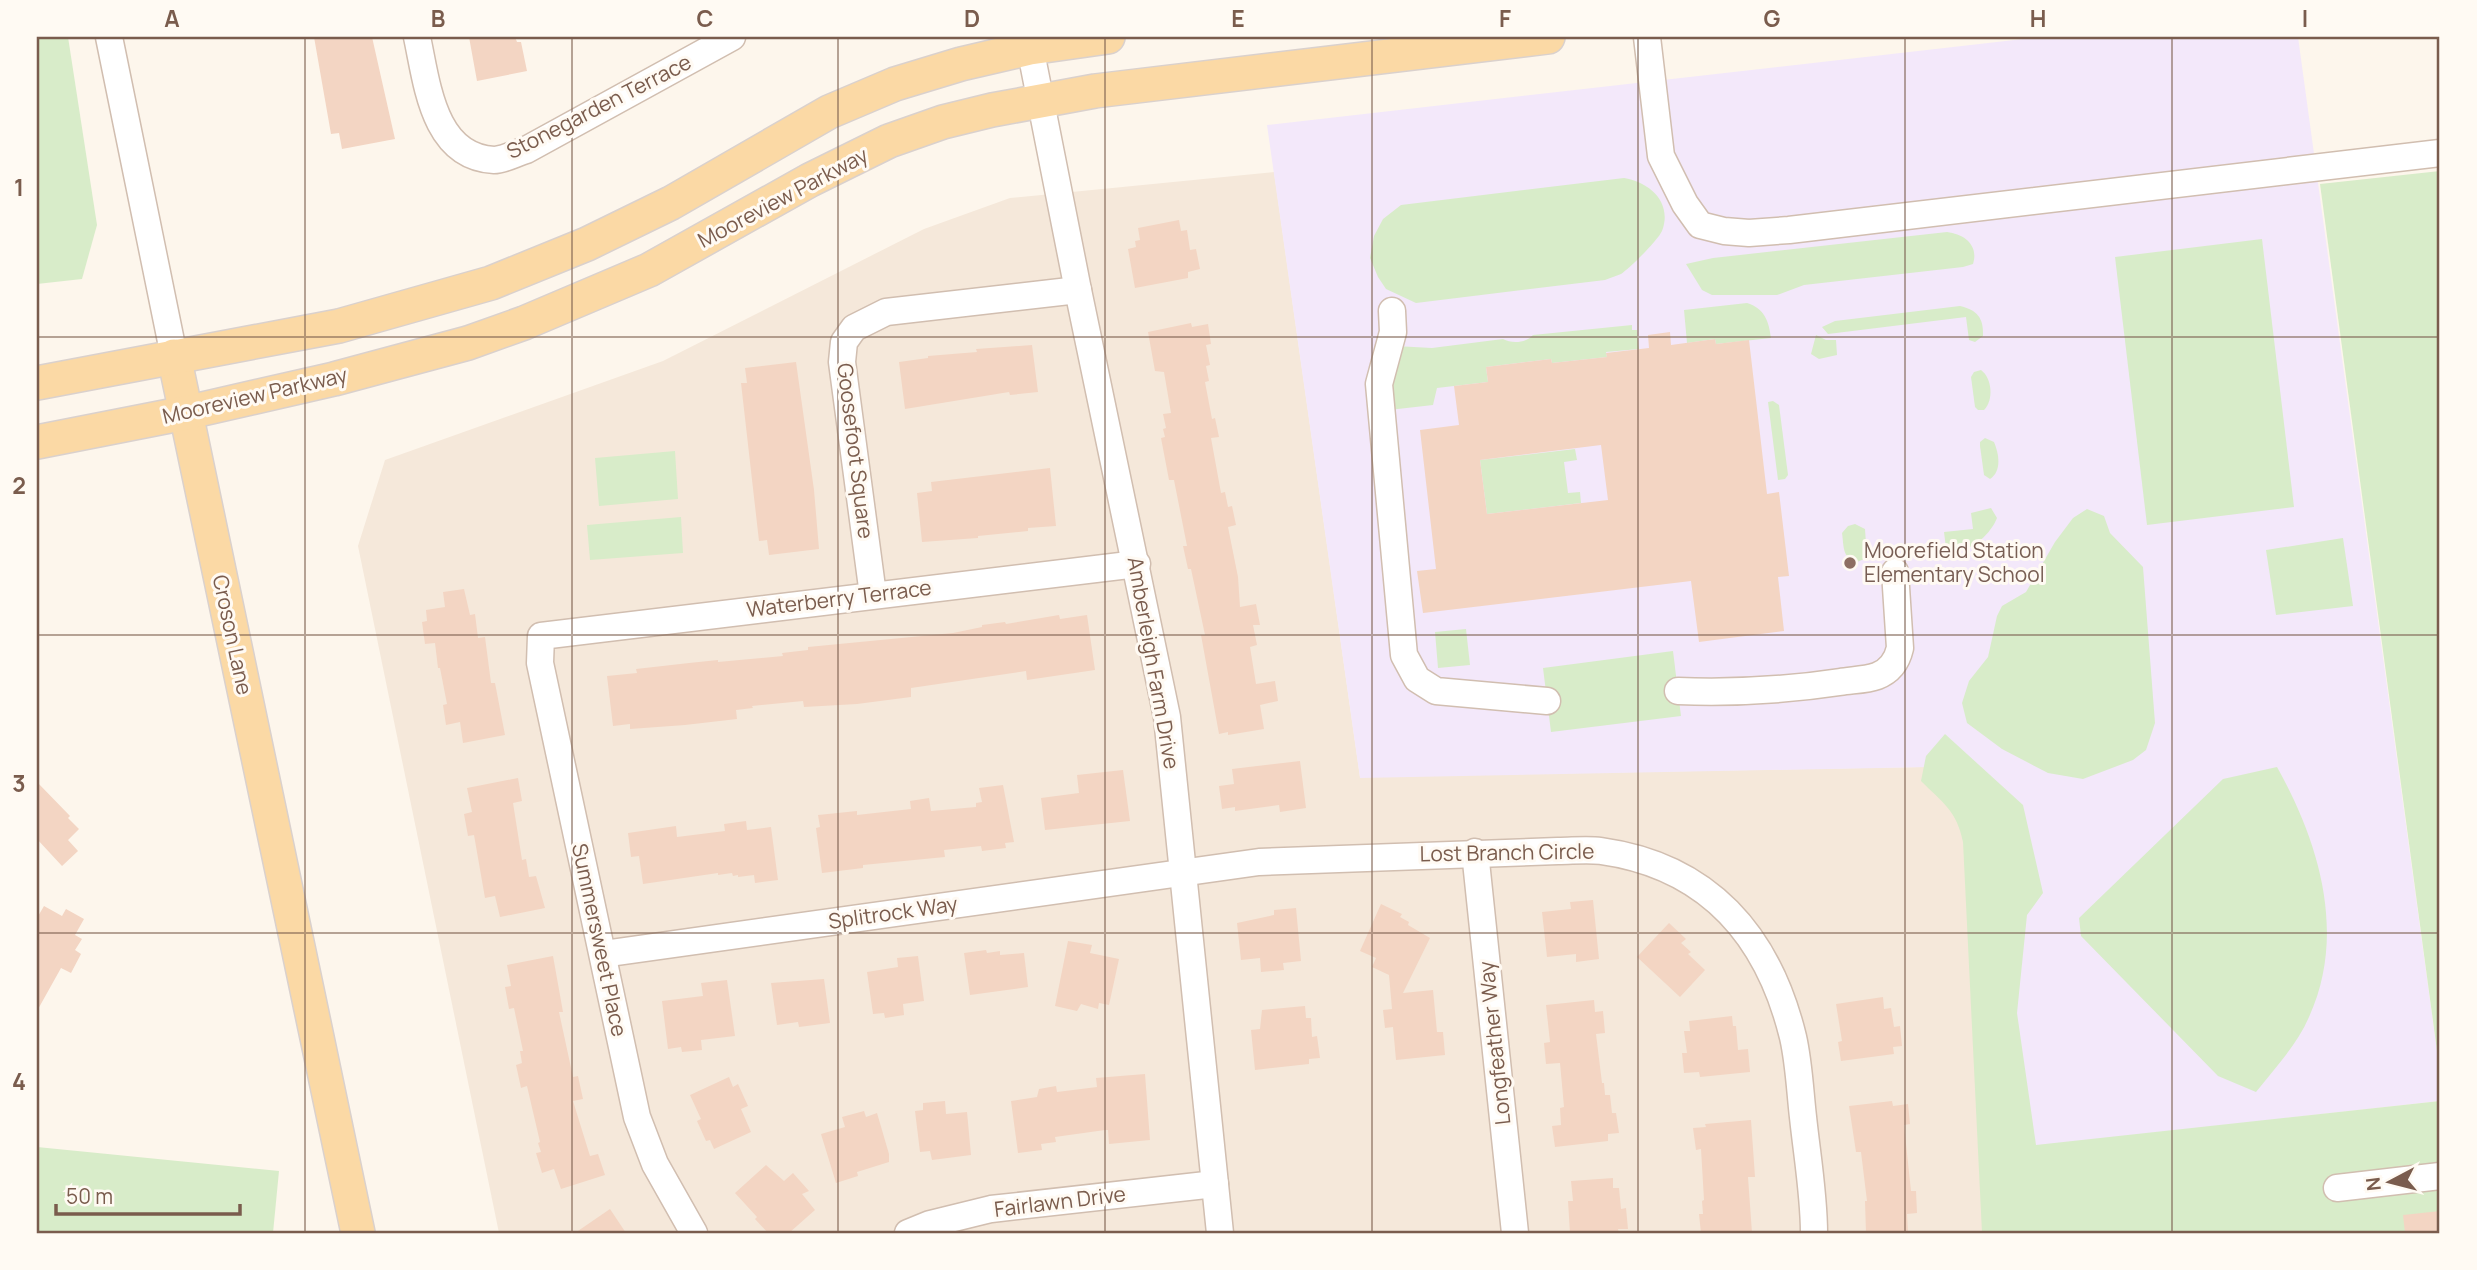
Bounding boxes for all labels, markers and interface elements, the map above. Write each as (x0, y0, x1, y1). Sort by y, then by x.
text: A (164, 2, 180, 34)
text: B (431, 2, 445, 34)
text: C (697, 2, 714, 34)
text: D (964, 2, 980, 34)
text: E (1231, 2, 1245, 34)
text: F (1499, 2, 1511, 34)
text: G (1764, 2, 1781, 34)
text: H (2030, 2, 2046, 34)
text: I (2302, 2, 2308, 34)
street label: Stonegarden Terrace (501, 47, 696, 165)
street label: Mooreview Parkway (693, 140, 873, 254)
text: 1 (14, 171, 24, 203)
street label: Mooreview Parkway (160, 360, 350, 430)
street label: Goosefoot Square (831, 362, 881, 540)
text: 2 (12, 469, 26, 501)
place label: Moorefield Station Elementary School (1864, 536, 2045, 588)
street label: Amberleigh Farm Drive (1122, 554, 1186, 771)
marker: Moorefield Station Elementary School (1842, 555, 1858, 571)
street label: Croson Lane (207, 572, 259, 697)
street label: Waterberry Terrace (745, 573, 933, 623)
text: 3 (12, 767, 26, 799)
street label: Lost Branch Circle (1419, 836, 1595, 868)
street label: Summersweet Place (566, 841, 634, 1039)
street label: Splitrock Way (826, 889, 959, 935)
street label: Longfeather Way (1471, 960, 1517, 1126)
text: 4 (12, 1065, 26, 1097)
north arrow (2354, 1148, 2424, 1218)
scale bar (56, 1172, 240, 1216)
text: N (2359, 1176, 2387, 1192)
street label: Fairlawn Drive (992, 1179, 1127, 1223)
text: 50 m (66, 1182, 113, 1210)

